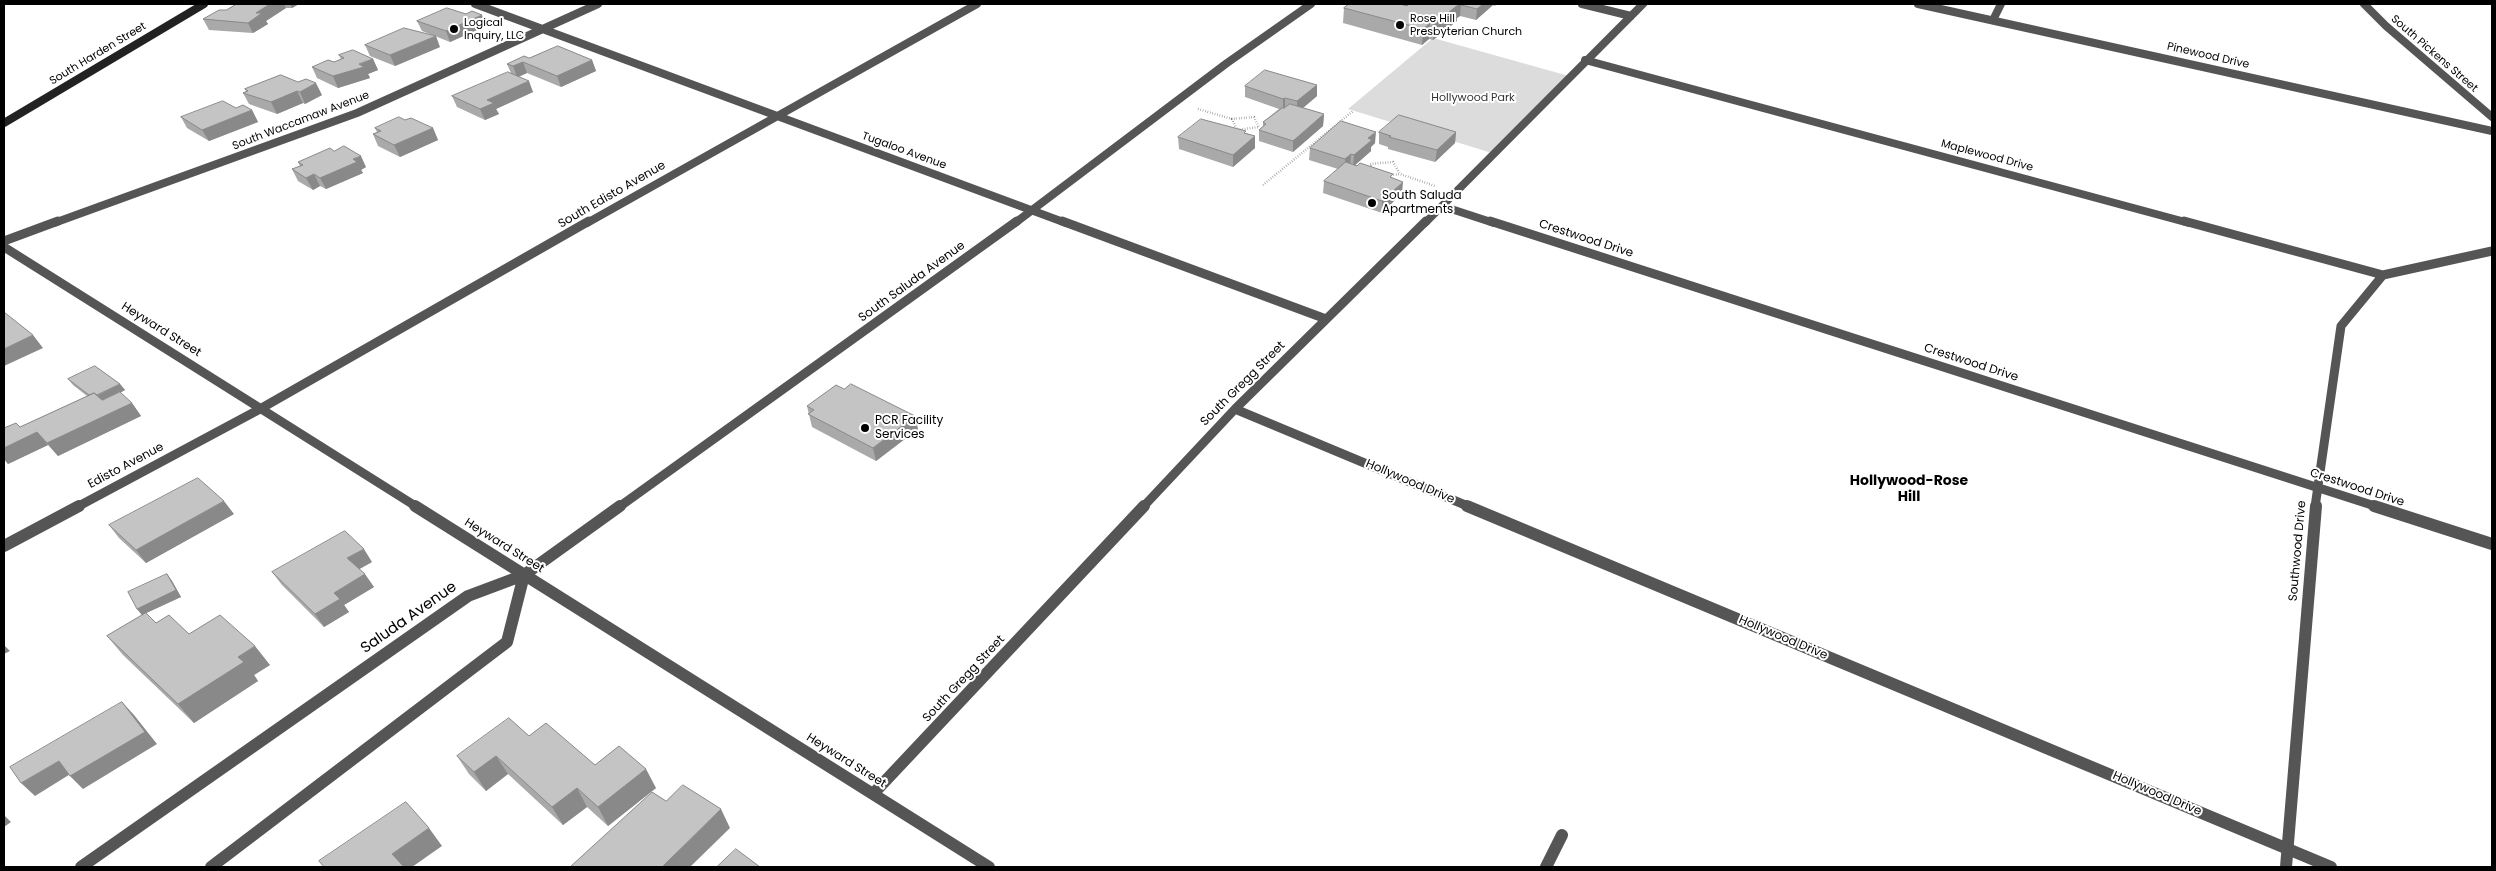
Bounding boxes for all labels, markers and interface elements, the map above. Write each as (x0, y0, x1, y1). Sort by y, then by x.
place label: Rose Hill Presbyterian Church (1410, 12, 1522, 38)
street label: South Pickens Street (2388, 13, 2480, 95)
place label: Logical Inquiry, LLC (464, 16, 524, 42)
marker: Rose Hill Presbyterian Church (1394, 19, 1406, 31)
street label: South Harden Street (47, 20, 149, 88)
marker: Logical Inquiry, LLC (448, 23, 460, 35)
street label: Pinewood Drive (2166, 40, 2250, 72)
street label: South Waccamaw Avenue (231, 89, 371, 153)
park label: Hollywood Park (1431, 91, 1515, 105)
street label: Tugaloo Avenue (860, 130, 948, 172)
street label: Maplewood Drive (1939, 137, 2035, 175)
street label: South Edisto Avenue (556, 158, 668, 232)
place label: South Saluda Apartments (1382, 189, 1462, 217)
marker: South Saluda Apartments (1366, 197, 1378, 209)
street label: Crestwood Drive (1537, 217, 1635, 261)
street label: South Saluda Avenue (856, 239, 968, 325)
street label: Heyward Street (118, 300, 204, 360)
street label: South Gregg Street (1198, 339, 1288, 429)
street label: Crestwood Drive (1922, 341, 2020, 385)
place label: PCR Facility Services (875, 414, 943, 442)
marker: PCR Facility Services (859, 422, 871, 434)
street label: Edisto Avenue (86, 440, 166, 492)
street label: Hollywood Drive (1363, 457, 1457, 507)
street label: Crestwood Drive (2308, 466, 2406, 510)
district label: Hollywood-Rose Hill (1850, 473, 1968, 506)
street label: Southwood Drive (2286, 500, 2310, 602)
street label: Heyward Street (461, 516, 547, 576)
street label: Saluda Avenue (358, 578, 460, 658)
street label: Hollywood Drive (1736, 613, 1830, 663)
street label: South Gregg Street (920, 633, 1008, 725)
street label: Heyward Street (803, 731, 889, 791)
street label: Hollywood Drive (2110, 769, 2204, 819)

